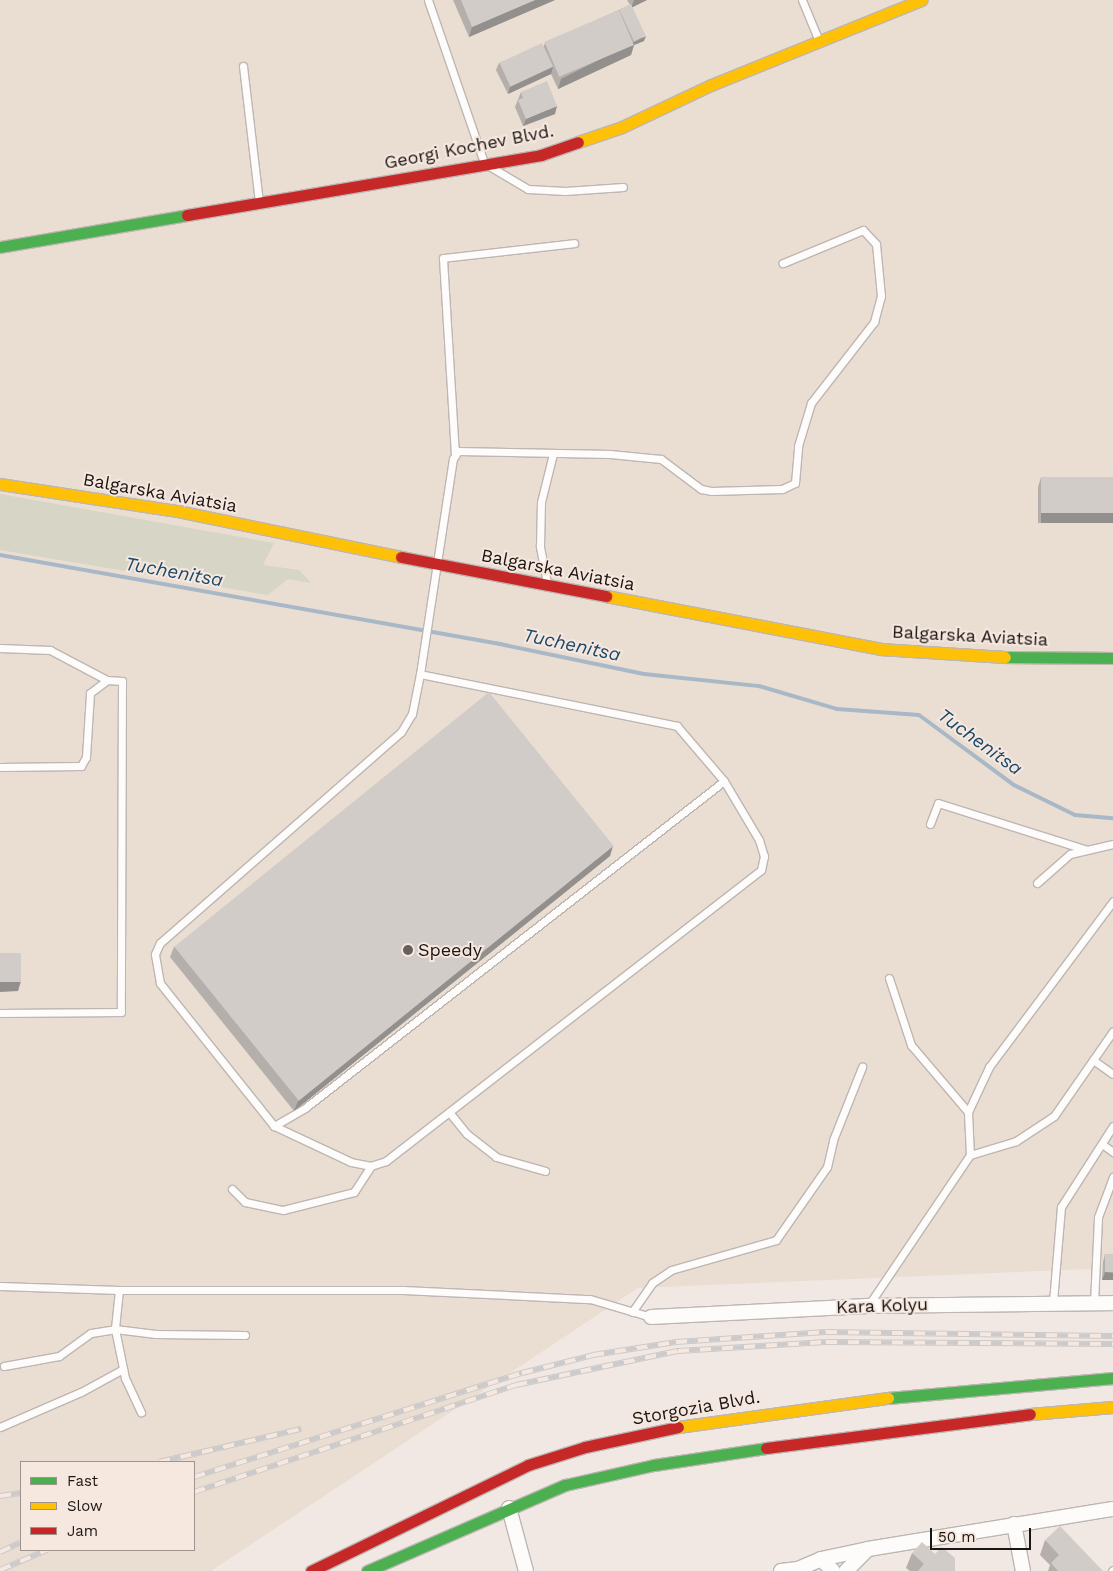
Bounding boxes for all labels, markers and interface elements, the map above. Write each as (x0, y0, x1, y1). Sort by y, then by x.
street label: Georgi Kochev Blvd. (382, 120, 556, 174)
street label: Balgarska Aviatsia (81, 469, 239, 517)
street label: Balgarska Aviatsia (479, 544, 637, 596)
water label: Tuchenitsa (123, 552, 225, 592)
street label: Balgarska Aviatsia (891, 621, 1049, 651)
water label: Tuchenitsa (521, 624, 623, 666)
water label: Tuchenitsa (933, 704, 1027, 780)
place label: Speedy (418, 939, 482, 961)
marker: Speedy (402, 944, 414, 956)
street label: Kara Kolyu (835, 1294, 929, 1318)
street label: Storgozia Blvd. (630, 1386, 762, 1430)
legend (20, 1461, 195, 1551)
text: Fast (67, 1472, 98, 1490)
text: Slow (67, 1497, 103, 1515)
scale bar (933, 1518, 1034, 1550)
text: Jam (67, 1522, 98, 1540)
text: 50 m (938, 1528, 975, 1546)

